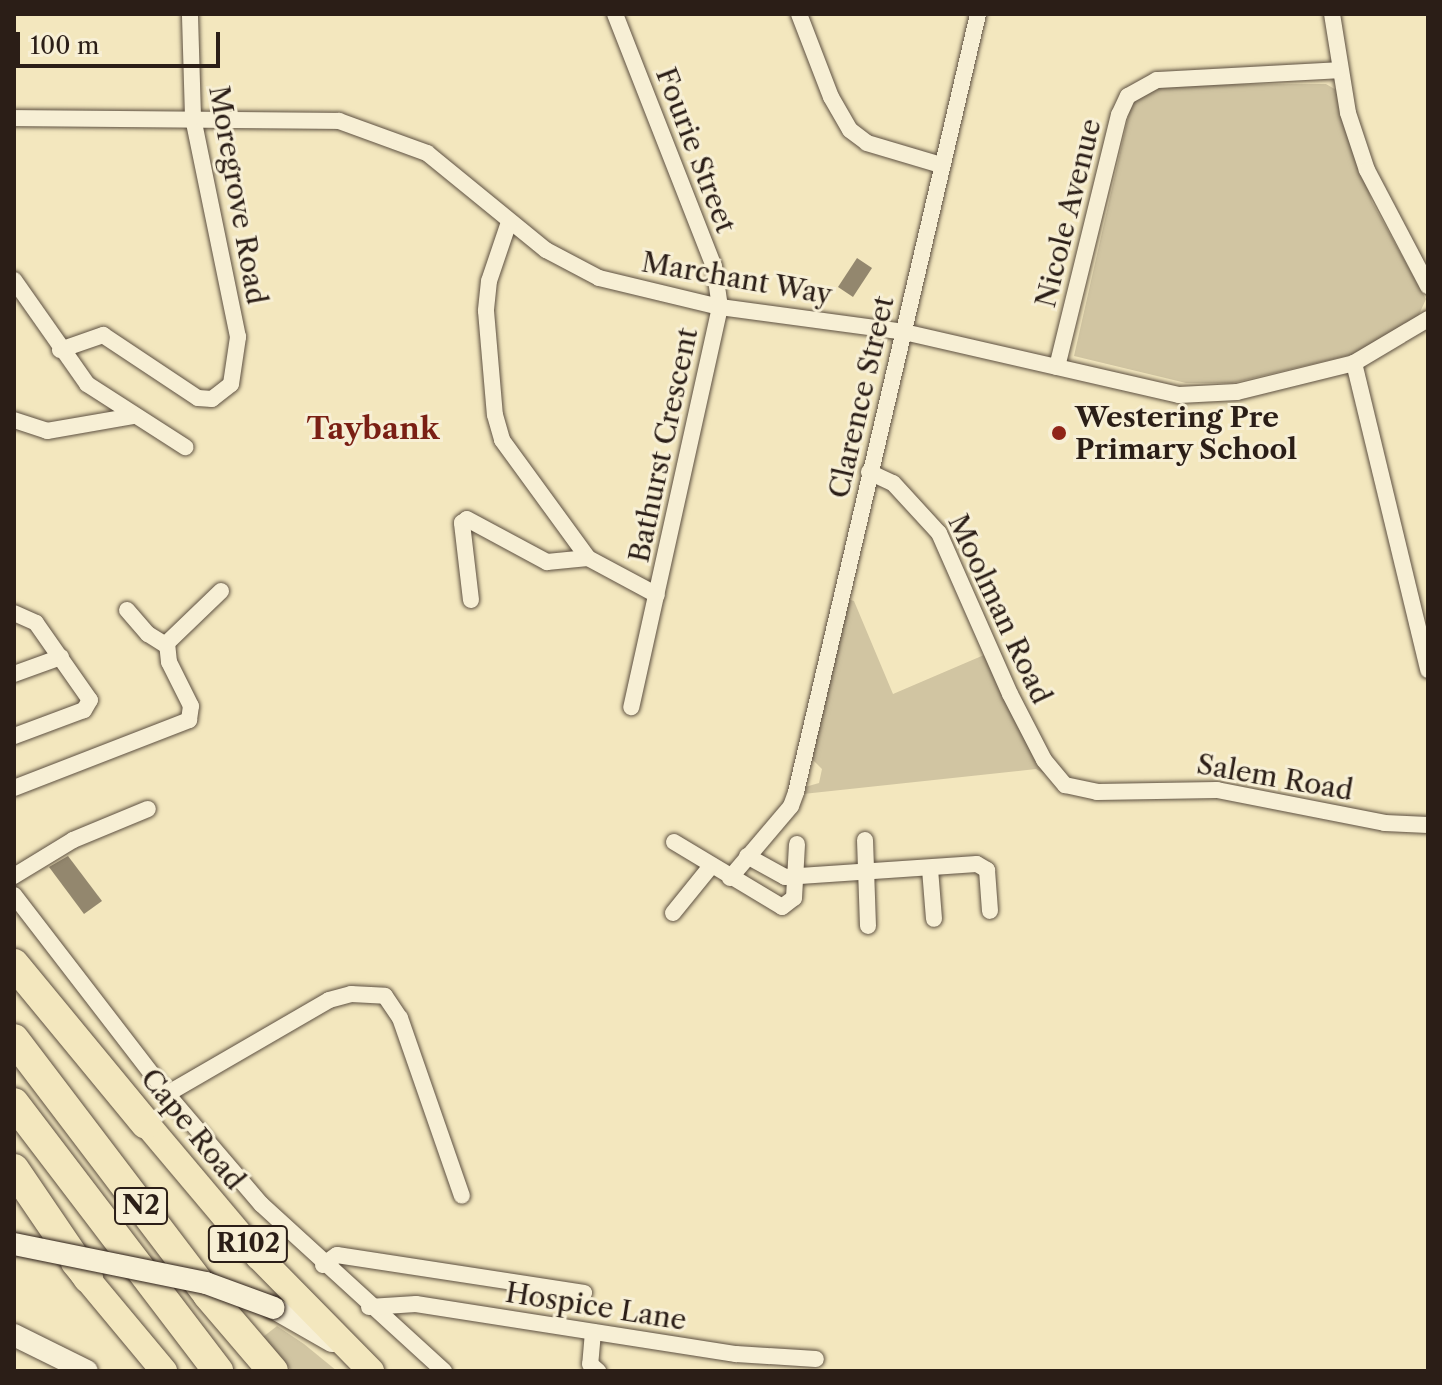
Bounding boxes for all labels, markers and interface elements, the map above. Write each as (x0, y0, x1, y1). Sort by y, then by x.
scale bar (20, 16, 224, 66)
text: 100 m (30, 31, 99, 60)
street label: Fourie Street (649, 63, 743, 237)
street label: Moregrove Road (202, 83, 274, 307)
street label: Nicole Avenue (1028, 115, 1108, 311)
street label: Marchant Way (639, 245, 835, 311)
street label: Clarence Street (821, 293, 901, 501)
street label: Bathurst Crescent (622, 325, 704, 565)
place label: Westering Pre Primary School (1075, 400, 1298, 466)
district label: Taybank (306, 411, 440, 447)
marker: Westering Pre Primary School (1050, 424, 1068, 442)
street label: Moolman Road (941, 509, 1059, 709)
street label: Salem Road (1194, 747, 1356, 807)
street label: Cape Road (134, 1062, 252, 1196)
road number: N2 (113, 1184, 169, 1228)
road number: R102 (206, 1222, 290, 1266)
street label: Hospice Lane (503, 1275, 689, 1337)

